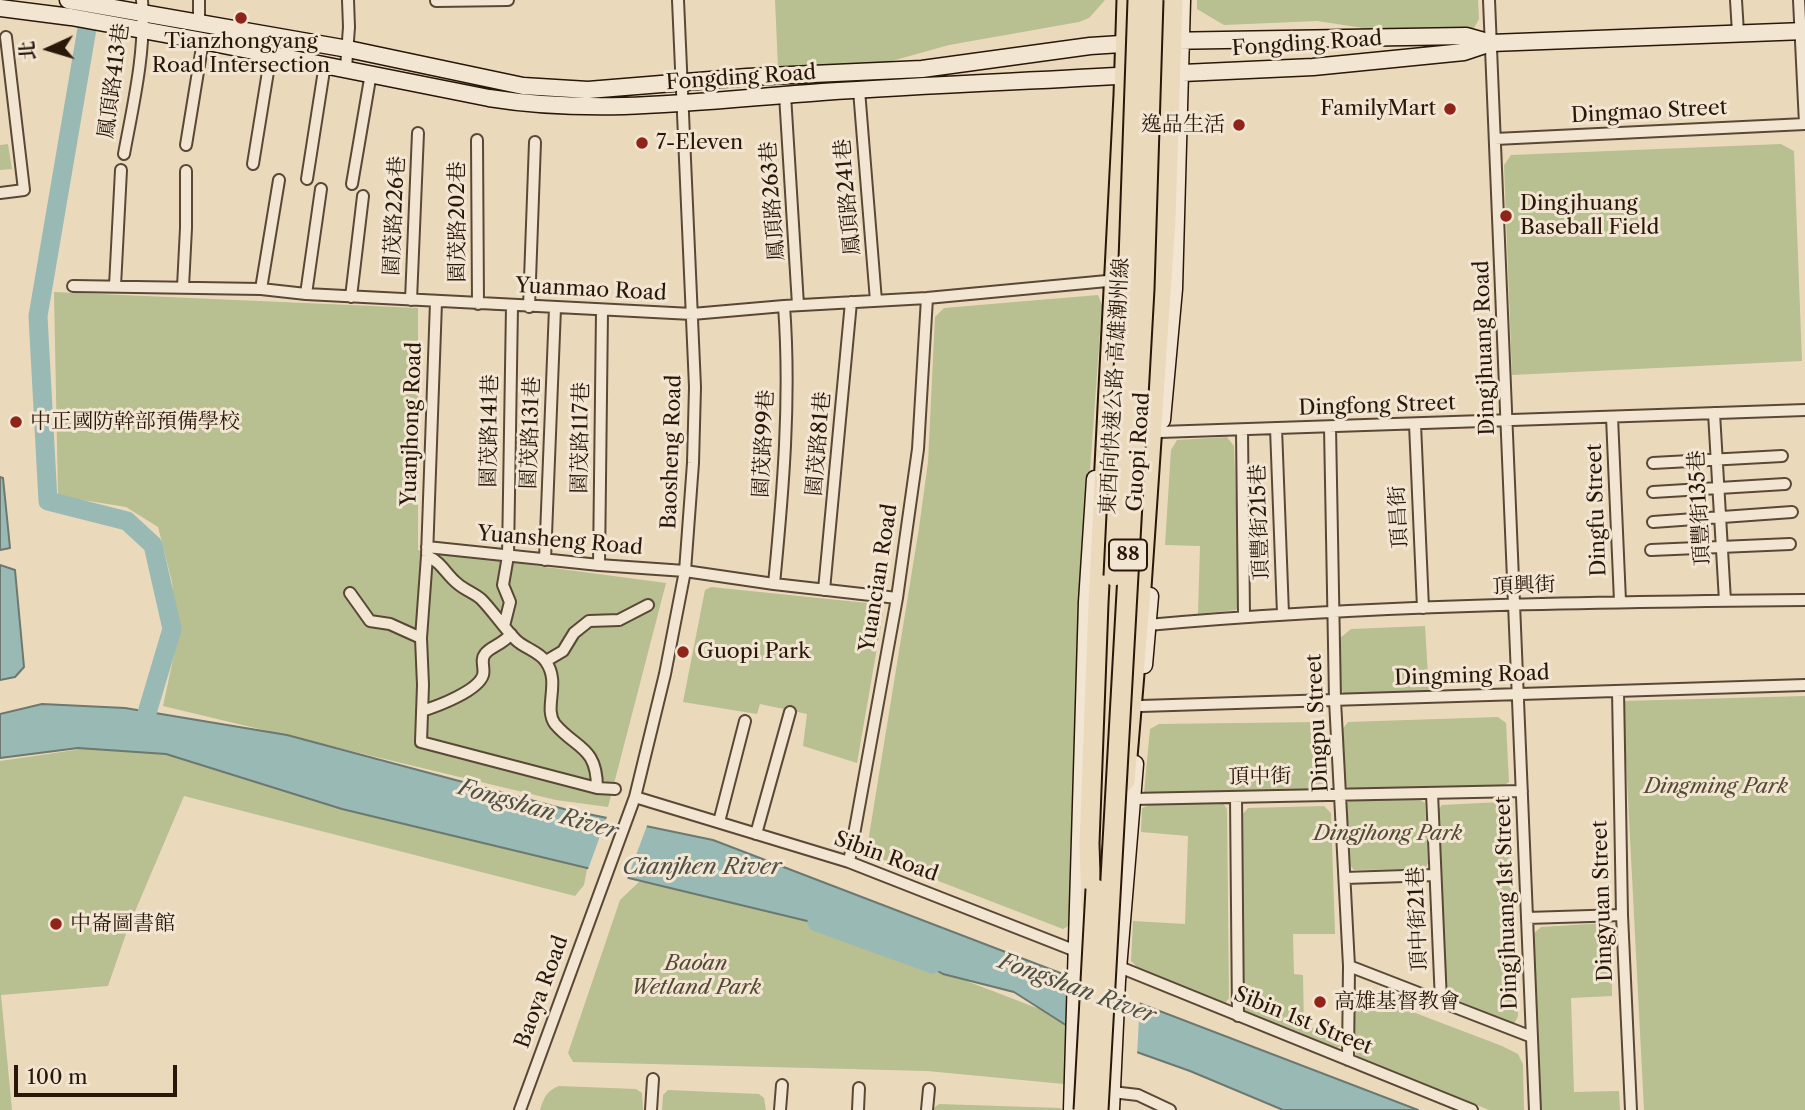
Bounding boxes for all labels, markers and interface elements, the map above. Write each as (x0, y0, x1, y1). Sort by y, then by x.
marker: Tianzhongyang Road Intersection (233, 10, 249, 26)
north arrow (14, 14, 84, 84)
street label: 鳳頂路413巷 (93, 22, 135, 140)
street label: Fongding Road (1231, 26, 1383, 62)
place label: Tianzhongyang Road Intersection (152, 29, 330, 79)
text: 北 (15, 40, 40, 61)
street label: Fongding Road (665, 60, 817, 96)
street label: Dingmao Street (1570, 95, 1728, 129)
place label: FamilyMart (1320, 96, 1436, 122)
marker: FamilyMart (1442, 101, 1458, 117)
place label: 逸品生活 (1141, 112, 1225, 138)
marker: 逸品生活 (1231, 117, 1247, 133)
place label: 7-Eleven (656, 130, 743, 156)
marker: 7-Eleven (634, 135, 650, 151)
street label: 鳳頂路241巷 (830, 138, 866, 256)
street label: 鳳頂路263巷 (756, 140, 790, 262)
street label: 園茂路226巷 (379, 155, 411, 277)
street label: 園茂路202巷 (445, 161, 471, 283)
place label: Dingjhuang Baseball Field (1520, 191, 1659, 241)
marker: Dingjhuang Baseball Field (1498, 208, 1514, 224)
street label: 東西向快速公路 高雄潮州線 (1096, 257, 1134, 515)
street label: Dingjhuang Road (1469, 260, 1501, 436)
street label: Yuanmao Road (515, 273, 667, 307)
street label: Yuanjhong Road (397, 342, 427, 506)
street label: 園茂路141巷 (476, 374, 504, 488)
street label: Baosheng Road (657, 374, 687, 530)
street label: 園茂路131巷 (516, 376, 546, 490)
street label: 園茂路117巷 (567, 382, 595, 494)
street label: 園茂路99巷 (749, 389, 779, 499)
street label: 園茂路81巷 (802, 390, 836, 498)
street label: Guopi Road (1122, 391, 1156, 513)
street label: Dingfong Street (1298, 391, 1456, 421)
place label: 中正國防幹部預備學校 (30, 409, 240, 435)
marker: 中正國防幹部預備學校 (8, 414, 24, 430)
street label: Dingfu Street (1582, 443, 1612, 577)
street label: 頂豐街135巷 (1684, 450, 1716, 566)
street label: 頂豐街215巷 (1245, 463, 1275, 581)
street label: 頂昌街 (1385, 485, 1413, 549)
street label: Yuancian Road (855, 502, 903, 654)
street label: Yuansheng Road (476, 521, 644, 561)
road number: 88 (1109, 540, 1147, 570)
street label: 頂興街 (1492, 572, 1556, 600)
place label: Guopi Park (697, 639, 810, 665)
marker: Guopi Park (675, 644, 691, 660)
street label: Dingpu Street (1302, 653, 1334, 793)
street label: Dingming Road (1394, 661, 1550, 691)
street label: 頂中街 (1228, 764, 1292, 790)
water label: Fongshan River (455, 774, 621, 846)
park label: Dingming Park (1644, 774, 1788, 800)
street label: Dingjhuang 1st Street (1491, 796, 1523, 1010)
street label: Dingyuan Street (1588, 820, 1618, 982)
park label: Dingjhong Park (1314, 821, 1462, 847)
street label: Sibin Road (831, 827, 941, 887)
water label: Cianjhen River (622, 853, 782, 881)
street label: 頂中街21巷 (1404, 866, 1432, 972)
place label: 中崙圖書館 (70, 911, 175, 937)
marker: 中崙圖書館 (48, 916, 64, 932)
street label: Baoya Road (510, 932, 574, 1052)
water label: Fongshan River (995, 948, 1159, 1030)
park label: Bao'an Wetland Park (631, 951, 761, 1001)
street label: Sibin 1st Street (1230, 982, 1376, 1060)
place label: 高雄基督教會 (1334, 989, 1460, 1015)
marker: 高雄基督教會 (1312, 994, 1328, 1010)
scale bar (18, 1050, 180, 1094)
text: 100 m (27, 1064, 88, 1089)

